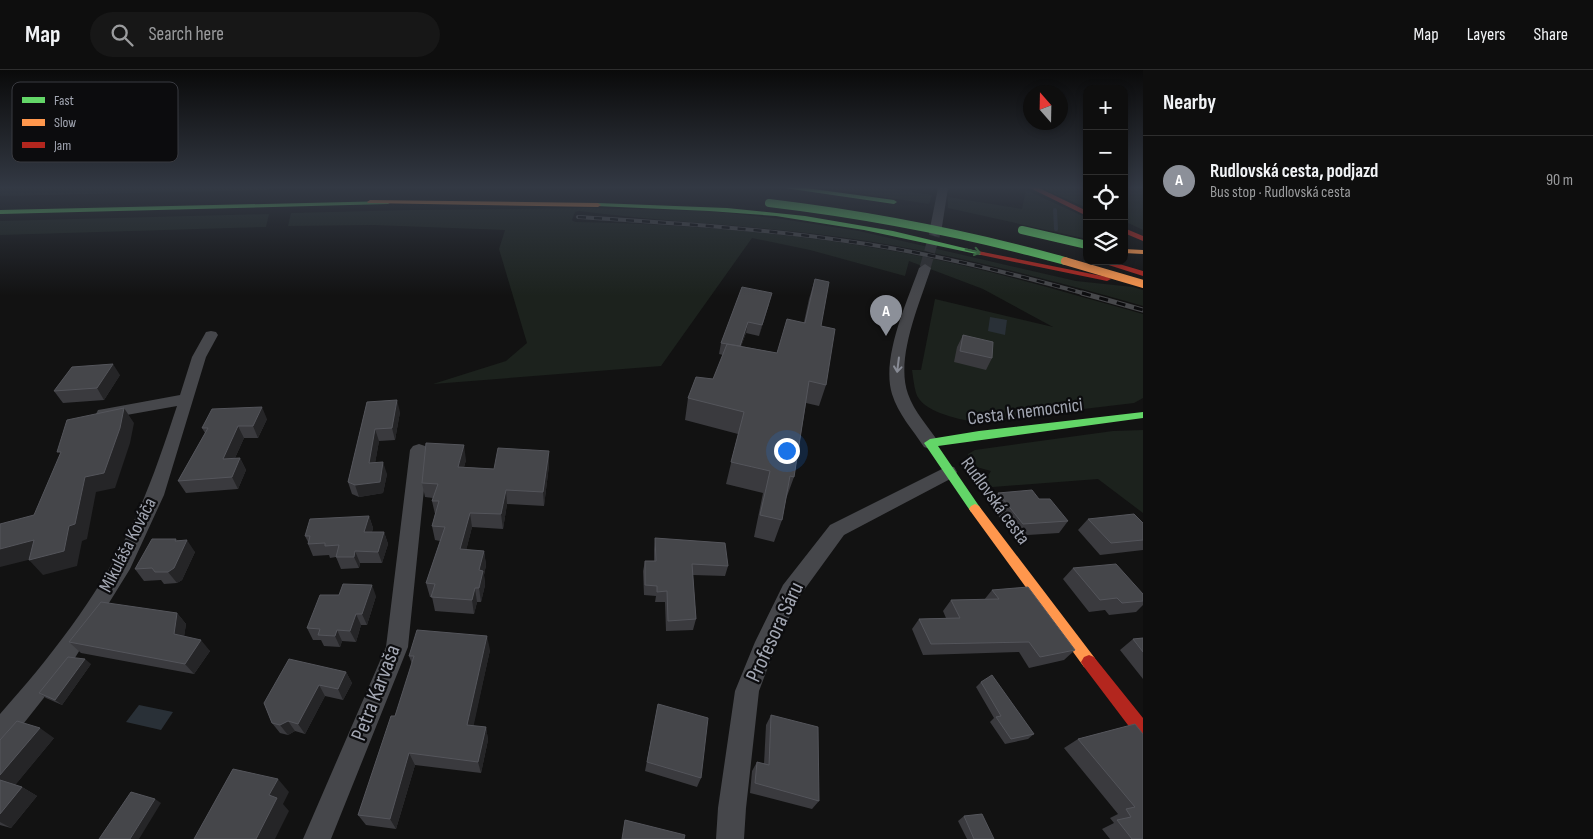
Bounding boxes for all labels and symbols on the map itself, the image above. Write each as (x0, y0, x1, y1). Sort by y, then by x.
legend (12, 82, 178, 162)
north arrow (1023, 85, 1068, 130)
text: Fast (54, 92, 74, 109)
text: Slow (54, 114, 76, 131)
text: Jam (53, 137, 71, 154)
one-way arrow (964, 247, 980, 256)
pin: A (870, 295, 902, 336)
one-way arrow (893, 357, 903, 373)
street label: Cesta k nemocnici (966, 394, 1084, 430)
your location (774, 438, 800, 464)
street label: Rudlovská cesta (956, 453, 1034, 549)
street label: Mikuláša Kováča (94, 494, 162, 596)
street label: Profesora Sáru (740, 578, 810, 686)
street label: Petra Karvaša (345, 641, 407, 745)

